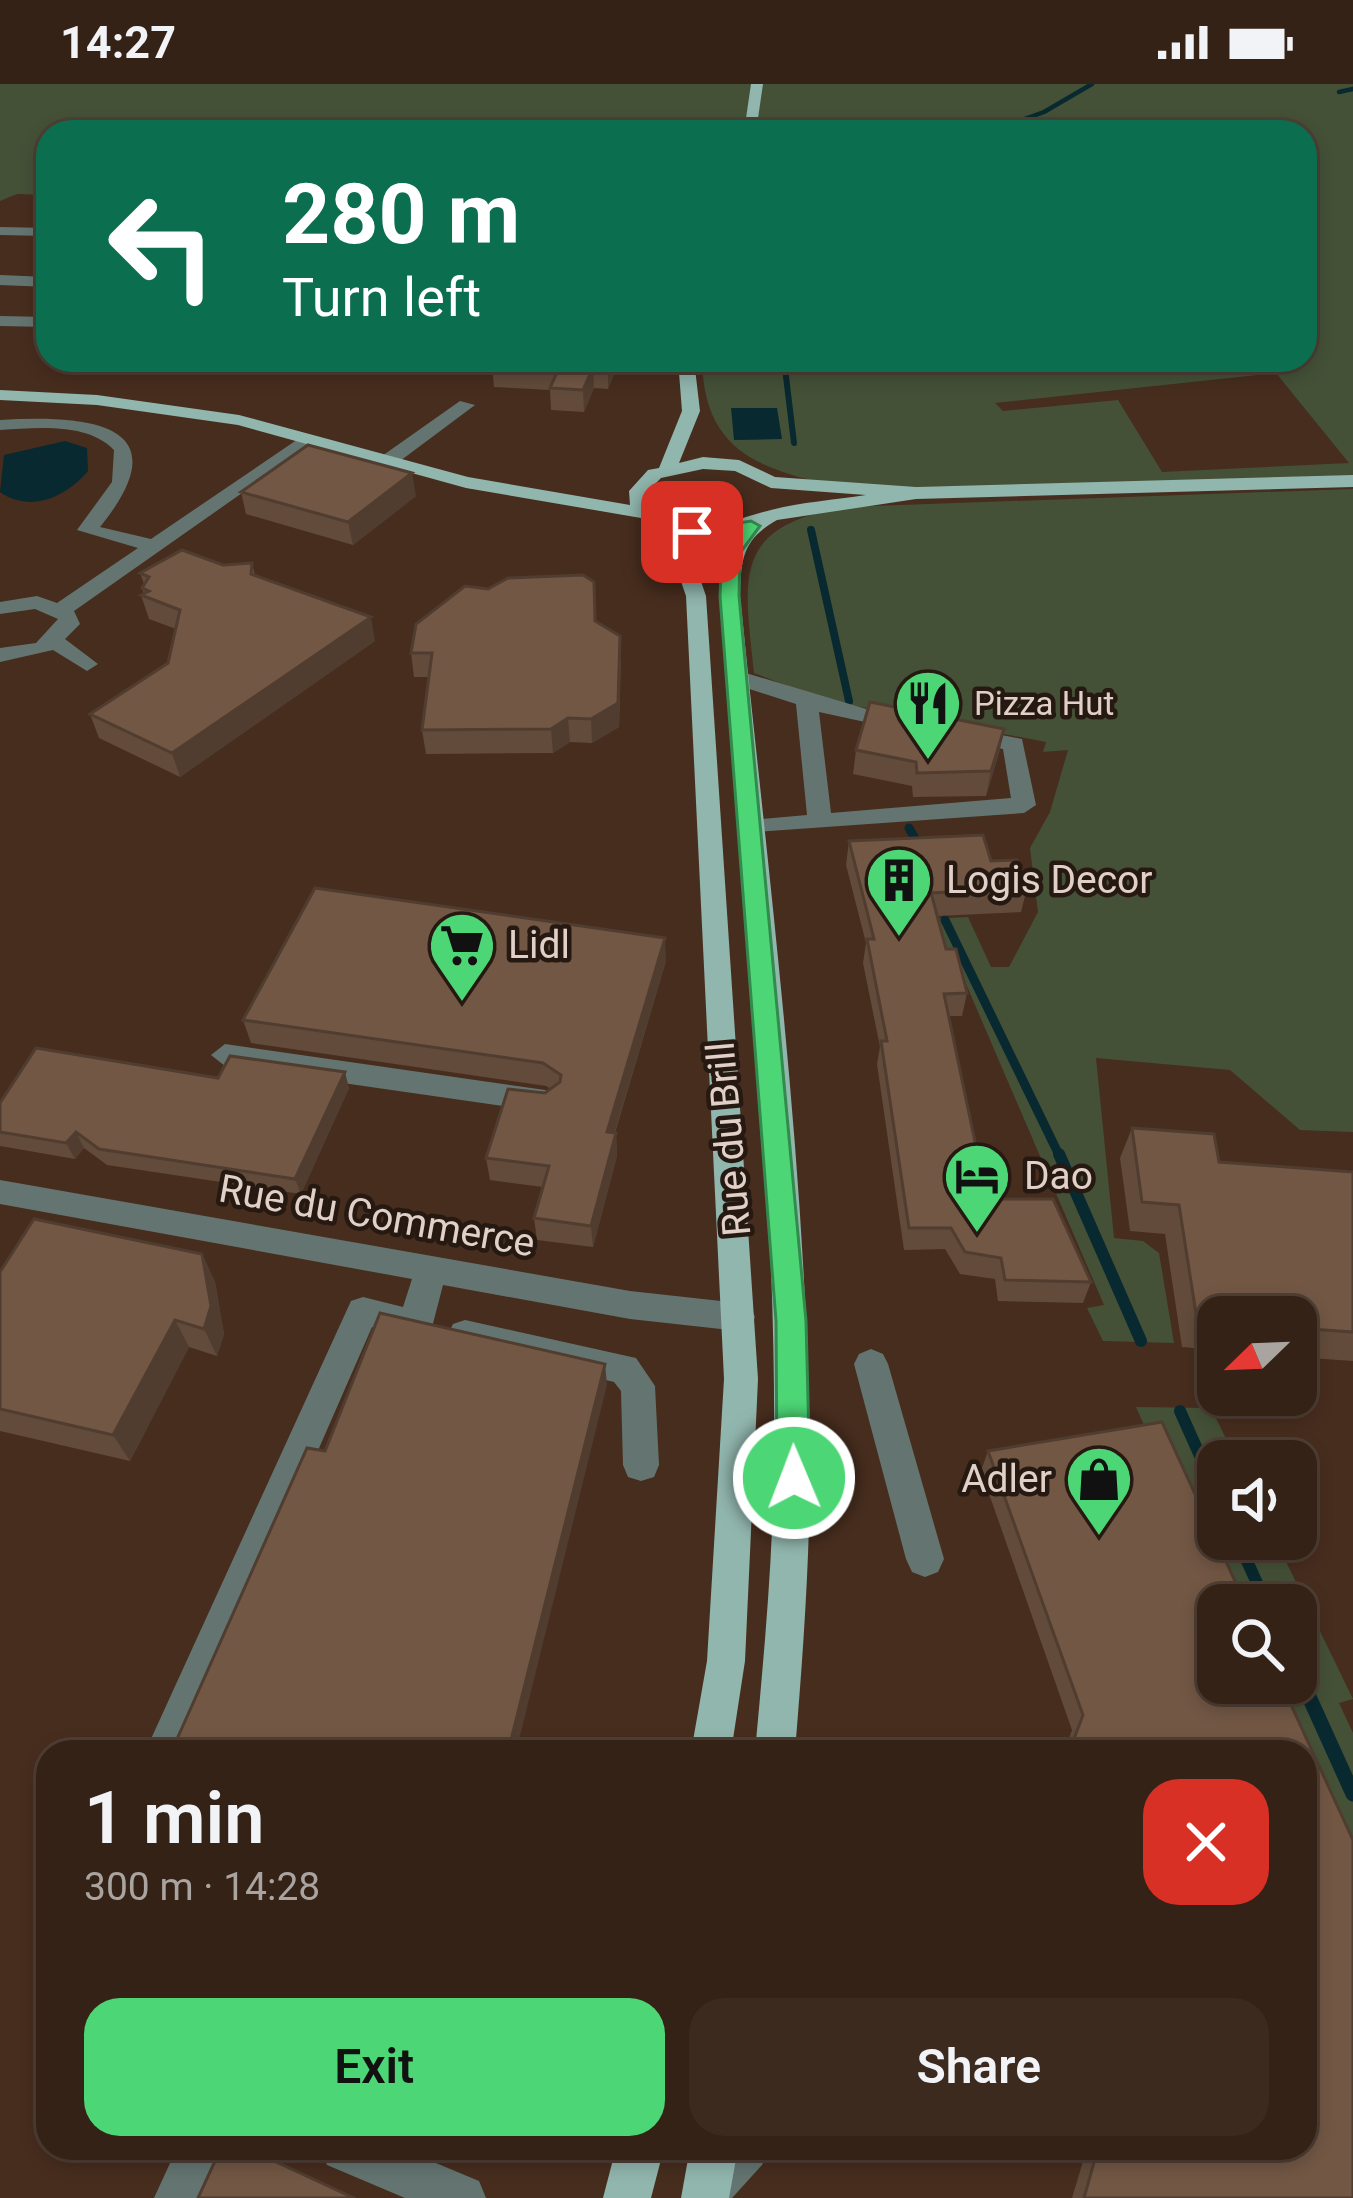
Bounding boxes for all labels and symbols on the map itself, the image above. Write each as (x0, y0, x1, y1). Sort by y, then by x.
pin (641, 481, 743, 583)
restaurant icon: Pizza Hut (893, 668, 963, 762)
place label: Pizza Hut (974, 684, 1114, 723)
building icon: Logis Decor (864, 845, 934, 939)
place label: Logis Decor (946, 857, 1153, 903)
supermarket icon: Lidl (427, 910, 497, 1004)
place label: Lidl (508, 922, 570, 968)
street label: Rue du Brill (698, 1040, 760, 1238)
hotel icon: Dao (942, 1141, 1012, 1235)
place label: Dao (1024, 1153, 1093, 1199)
street label: Rue du Commerce (216, 1166, 538, 1266)
north arrow (1197, 1296, 1317, 1416)
position arrow (731, 1415, 857, 1541)
shop icon: Adler (1064, 1444, 1134, 1538)
place label: Adler (961, 1456, 1052, 1502)

